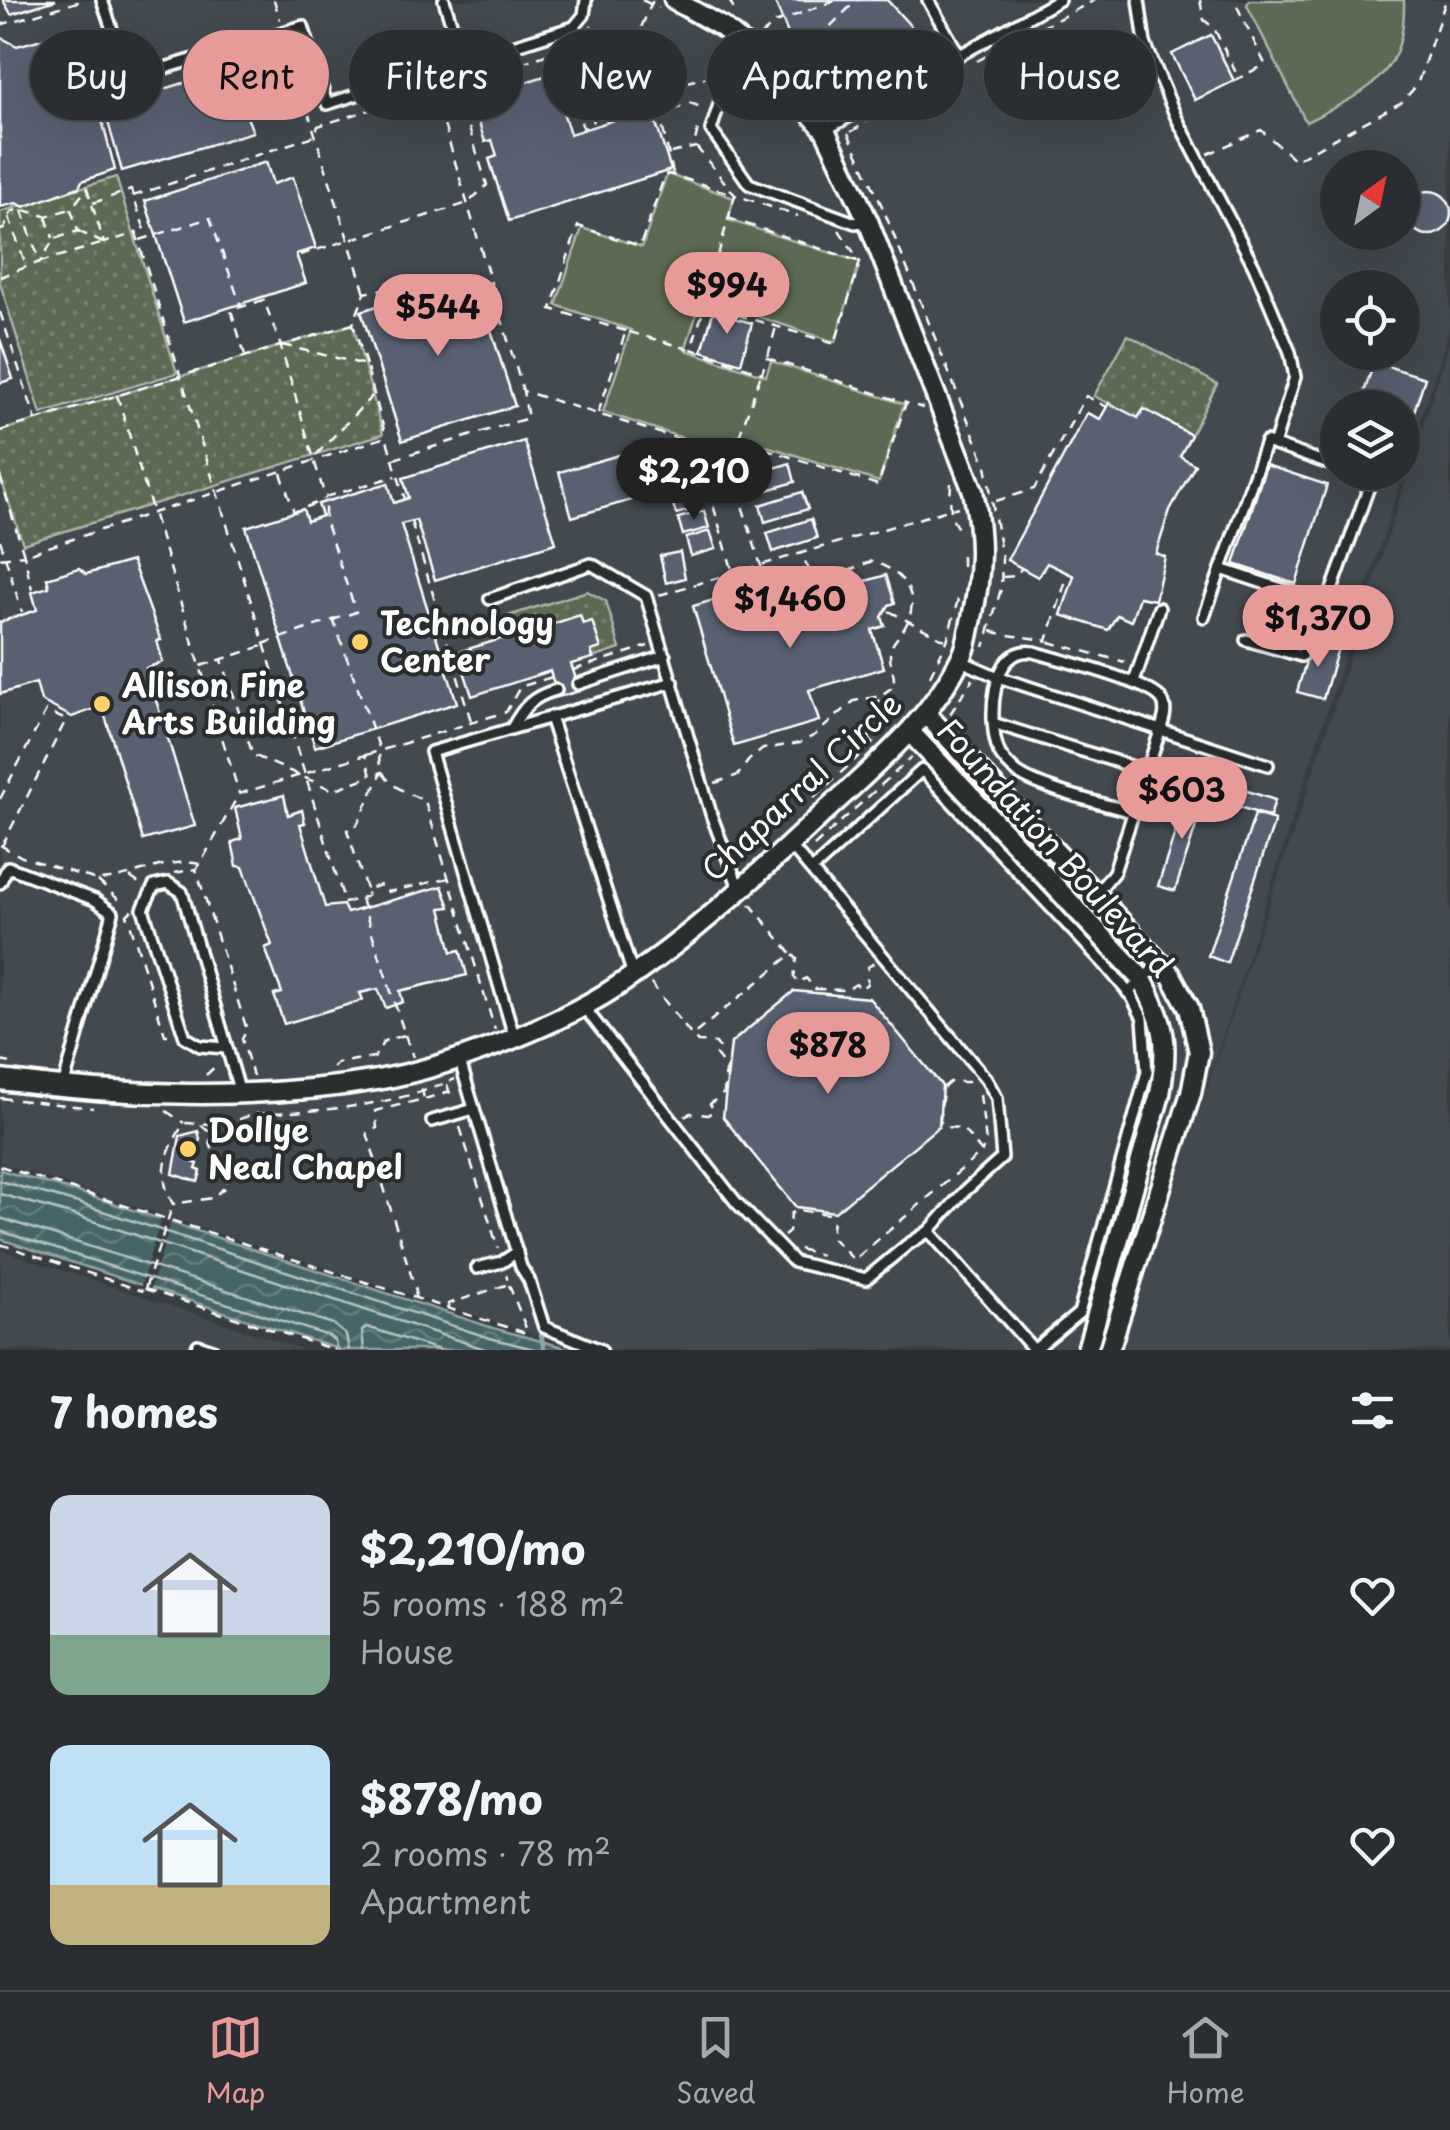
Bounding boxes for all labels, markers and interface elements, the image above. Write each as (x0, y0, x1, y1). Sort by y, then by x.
chip: Buy (30, 30, 163, 120)
chip: Rent (183, 30, 329, 120)
chip: Filters (349, 30, 523, 120)
chip: New (543, 30, 687, 120)
chip: Apartment (707, 30, 964, 120)
chip: House (984, 30, 1156, 120)
north arrow (1320, 150, 1420, 250)
map controls (1320, 150, 1420, 490)
pin: $994 (668, 252, 786, 337)
text: $994 (686, 260, 768, 308)
button: locate (1320, 270, 1420, 370)
pin: $544 (379, 274, 497, 359)
text: $544 (396, 282, 480, 330)
button: layers (1320, 390, 1420, 490)
pin: $2,210 (613, 438, 775, 523)
text: $2,210 (638, 446, 750, 494)
pin: $1,460 (709, 566, 871, 651)
text: $1,460 (734, 574, 846, 622)
pin: $1,370 (1237, 585, 1399, 670)
text: $1,370 (1265, 593, 1371, 641)
place label: Technology Center (380, 598, 554, 683)
marker: Technology Center (349, 631, 371, 653)
place label: Allison Fine Arts Building (121, 660, 336, 745)
street label: Chaparral Circle (689, 680, 912, 891)
marker: Allison Fine Arts Building (91, 693, 113, 715)
street label: Foundation Boulevard (927, 707, 1186, 987)
pin: $603 (1123, 757, 1241, 842)
text: $603 (1138, 765, 1226, 813)
pin: $878 (769, 1012, 887, 1097)
text: $878 (789, 1020, 867, 1068)
place label: Dollye Neal Chapel (208, 1105, 402, 1190)
marker: Dollye Neal Chapel (177, 1138, 199, 1160)
text: 7 homes (50, 1379, 218, 1442)
icon: filters (1345, 1383, 1400, 1438)
text: $2,210/mo (360, 1516, 585, 1579)
icon: home (130, 1535, 250, 1655)
icon: heart (1345, 1568, 1400, 1623)
text: 5 rooms · 188 m² (360, 1579, 625, 1627)
text: House (360, 1627, 454, 1675)
text: $878/mo (360, 1766, 543, 1829)
icon: home (130, 1785, 250, 1905)
icon: heart (1345, 1818, 1400, 1873)
text: 2 rooms · 78 m² (360, 1829, 611, 1877)
text: Apartment (360, 1877, 531, 1925)
tab: Map (205, 2010, 265, 2113)
tab: Saved (676, 2010, 756, 2113)
tab: Home (1167, 2010, 1245, 2113)

